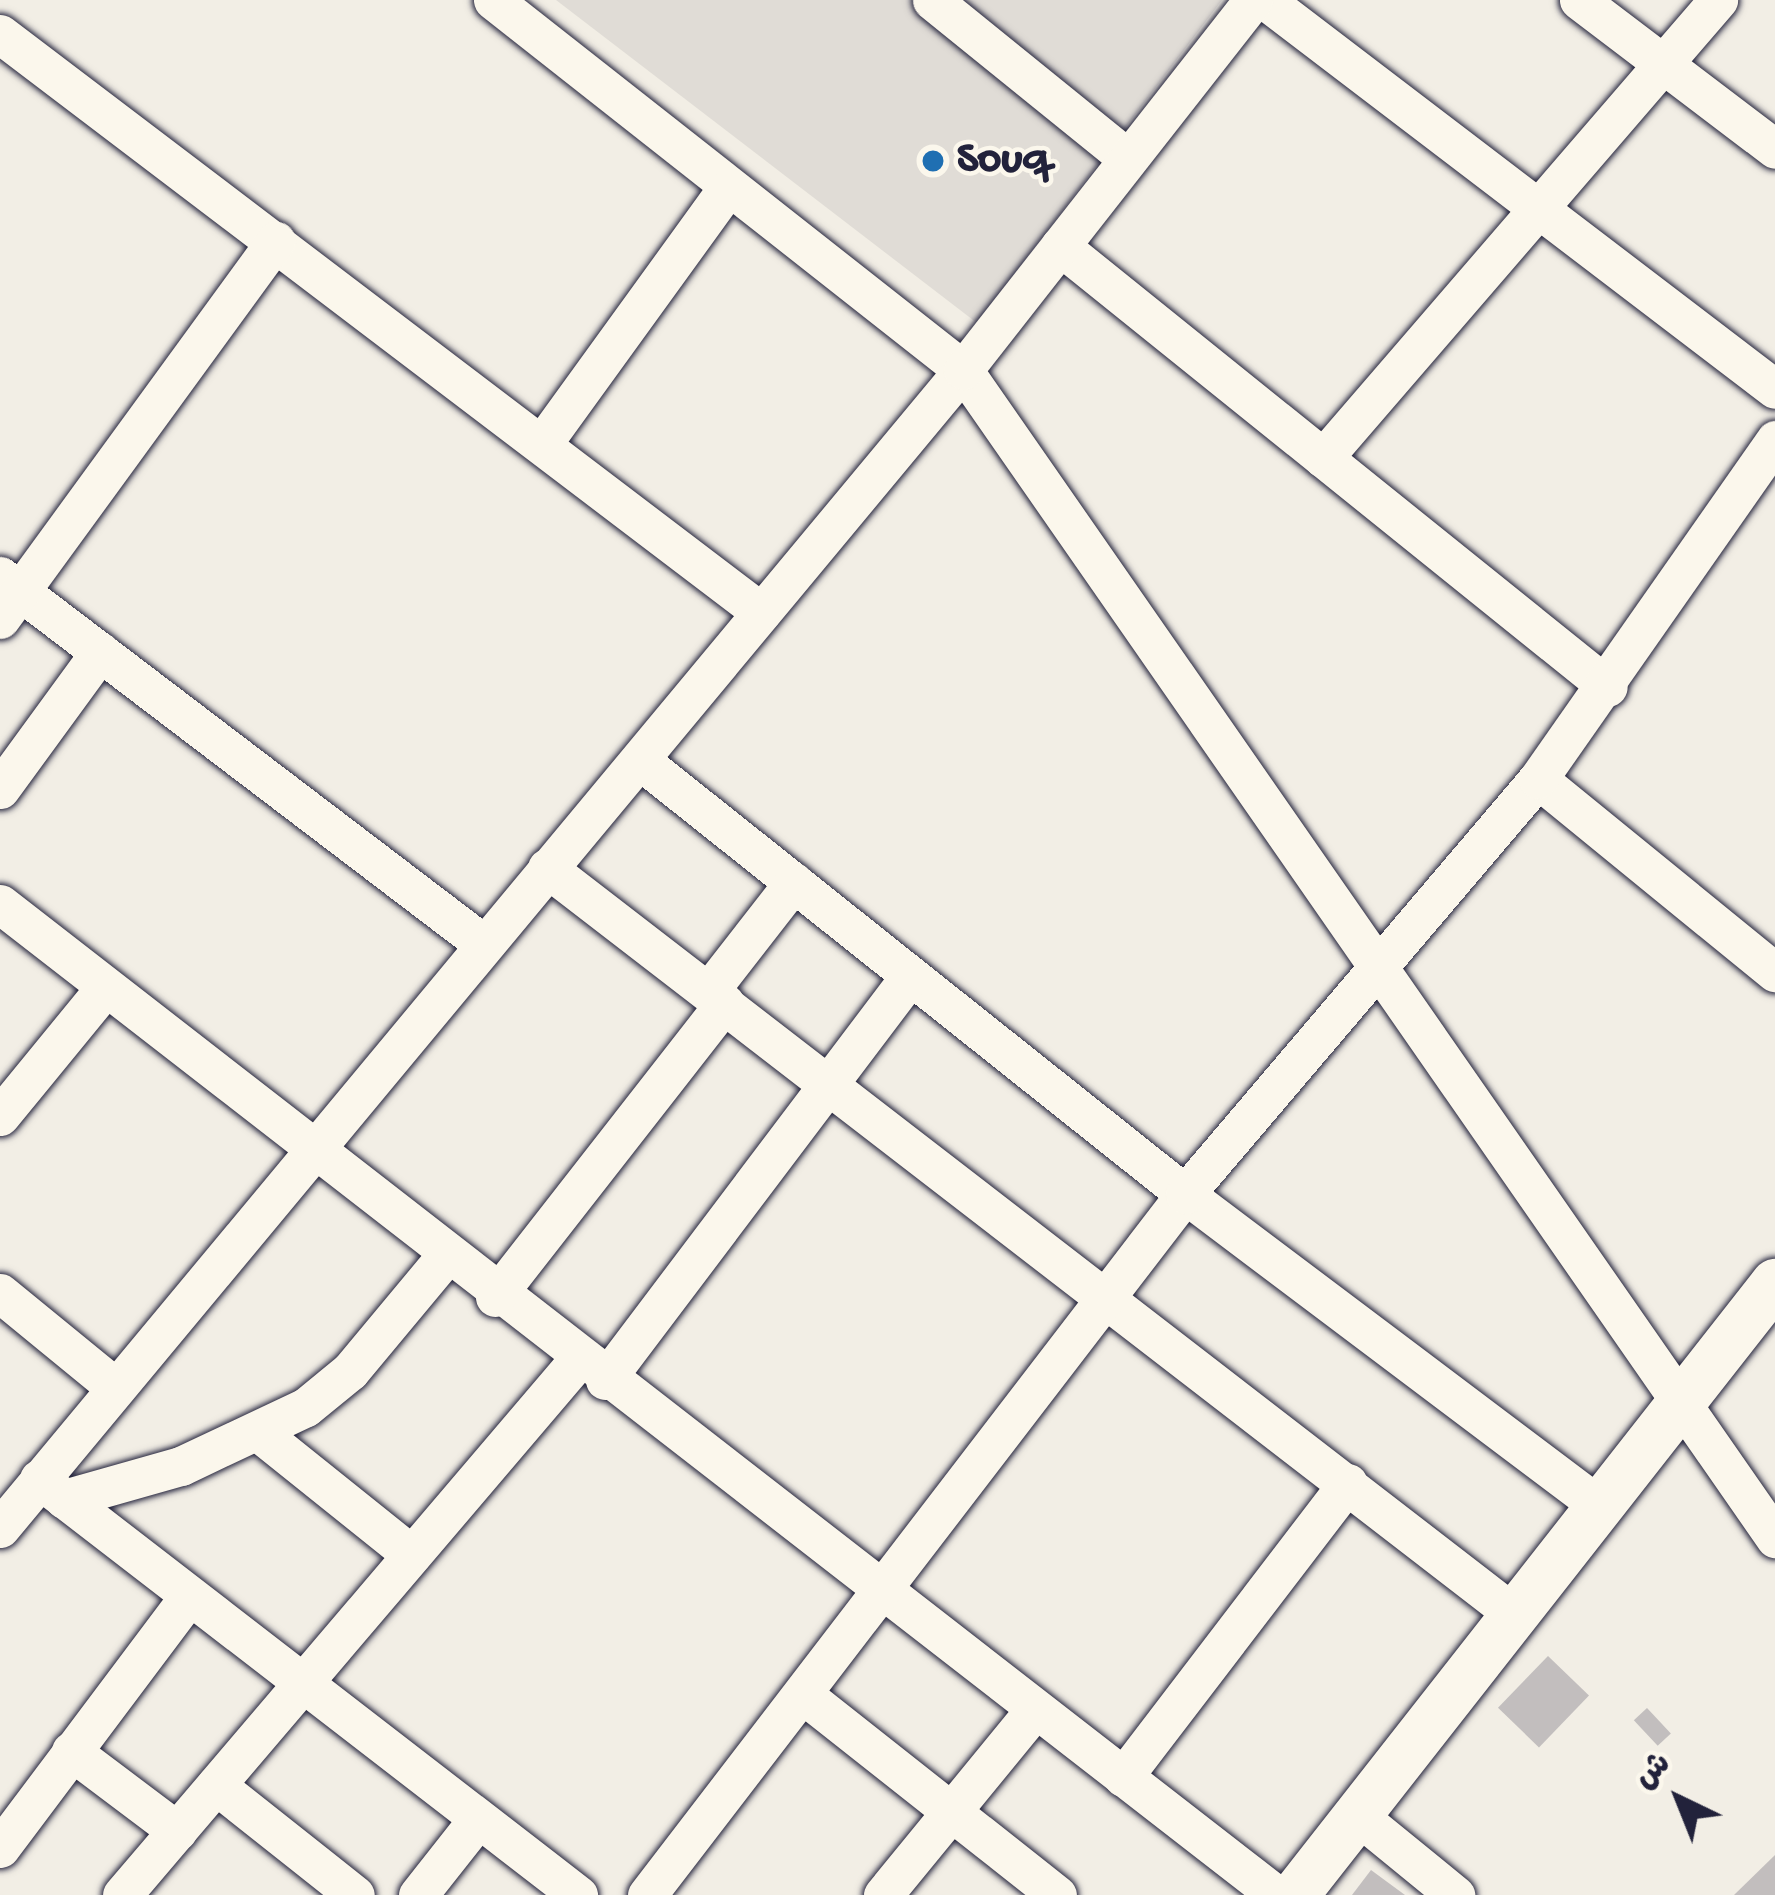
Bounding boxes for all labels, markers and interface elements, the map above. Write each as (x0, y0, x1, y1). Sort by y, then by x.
place label: Souq (957, 134, 1049, 188)
marker: Souq (920, 148, 946, 174)
north arrow (1619, 1739, 1739, 1859)
text: ش (1628, 1746, 1681, 1799)

